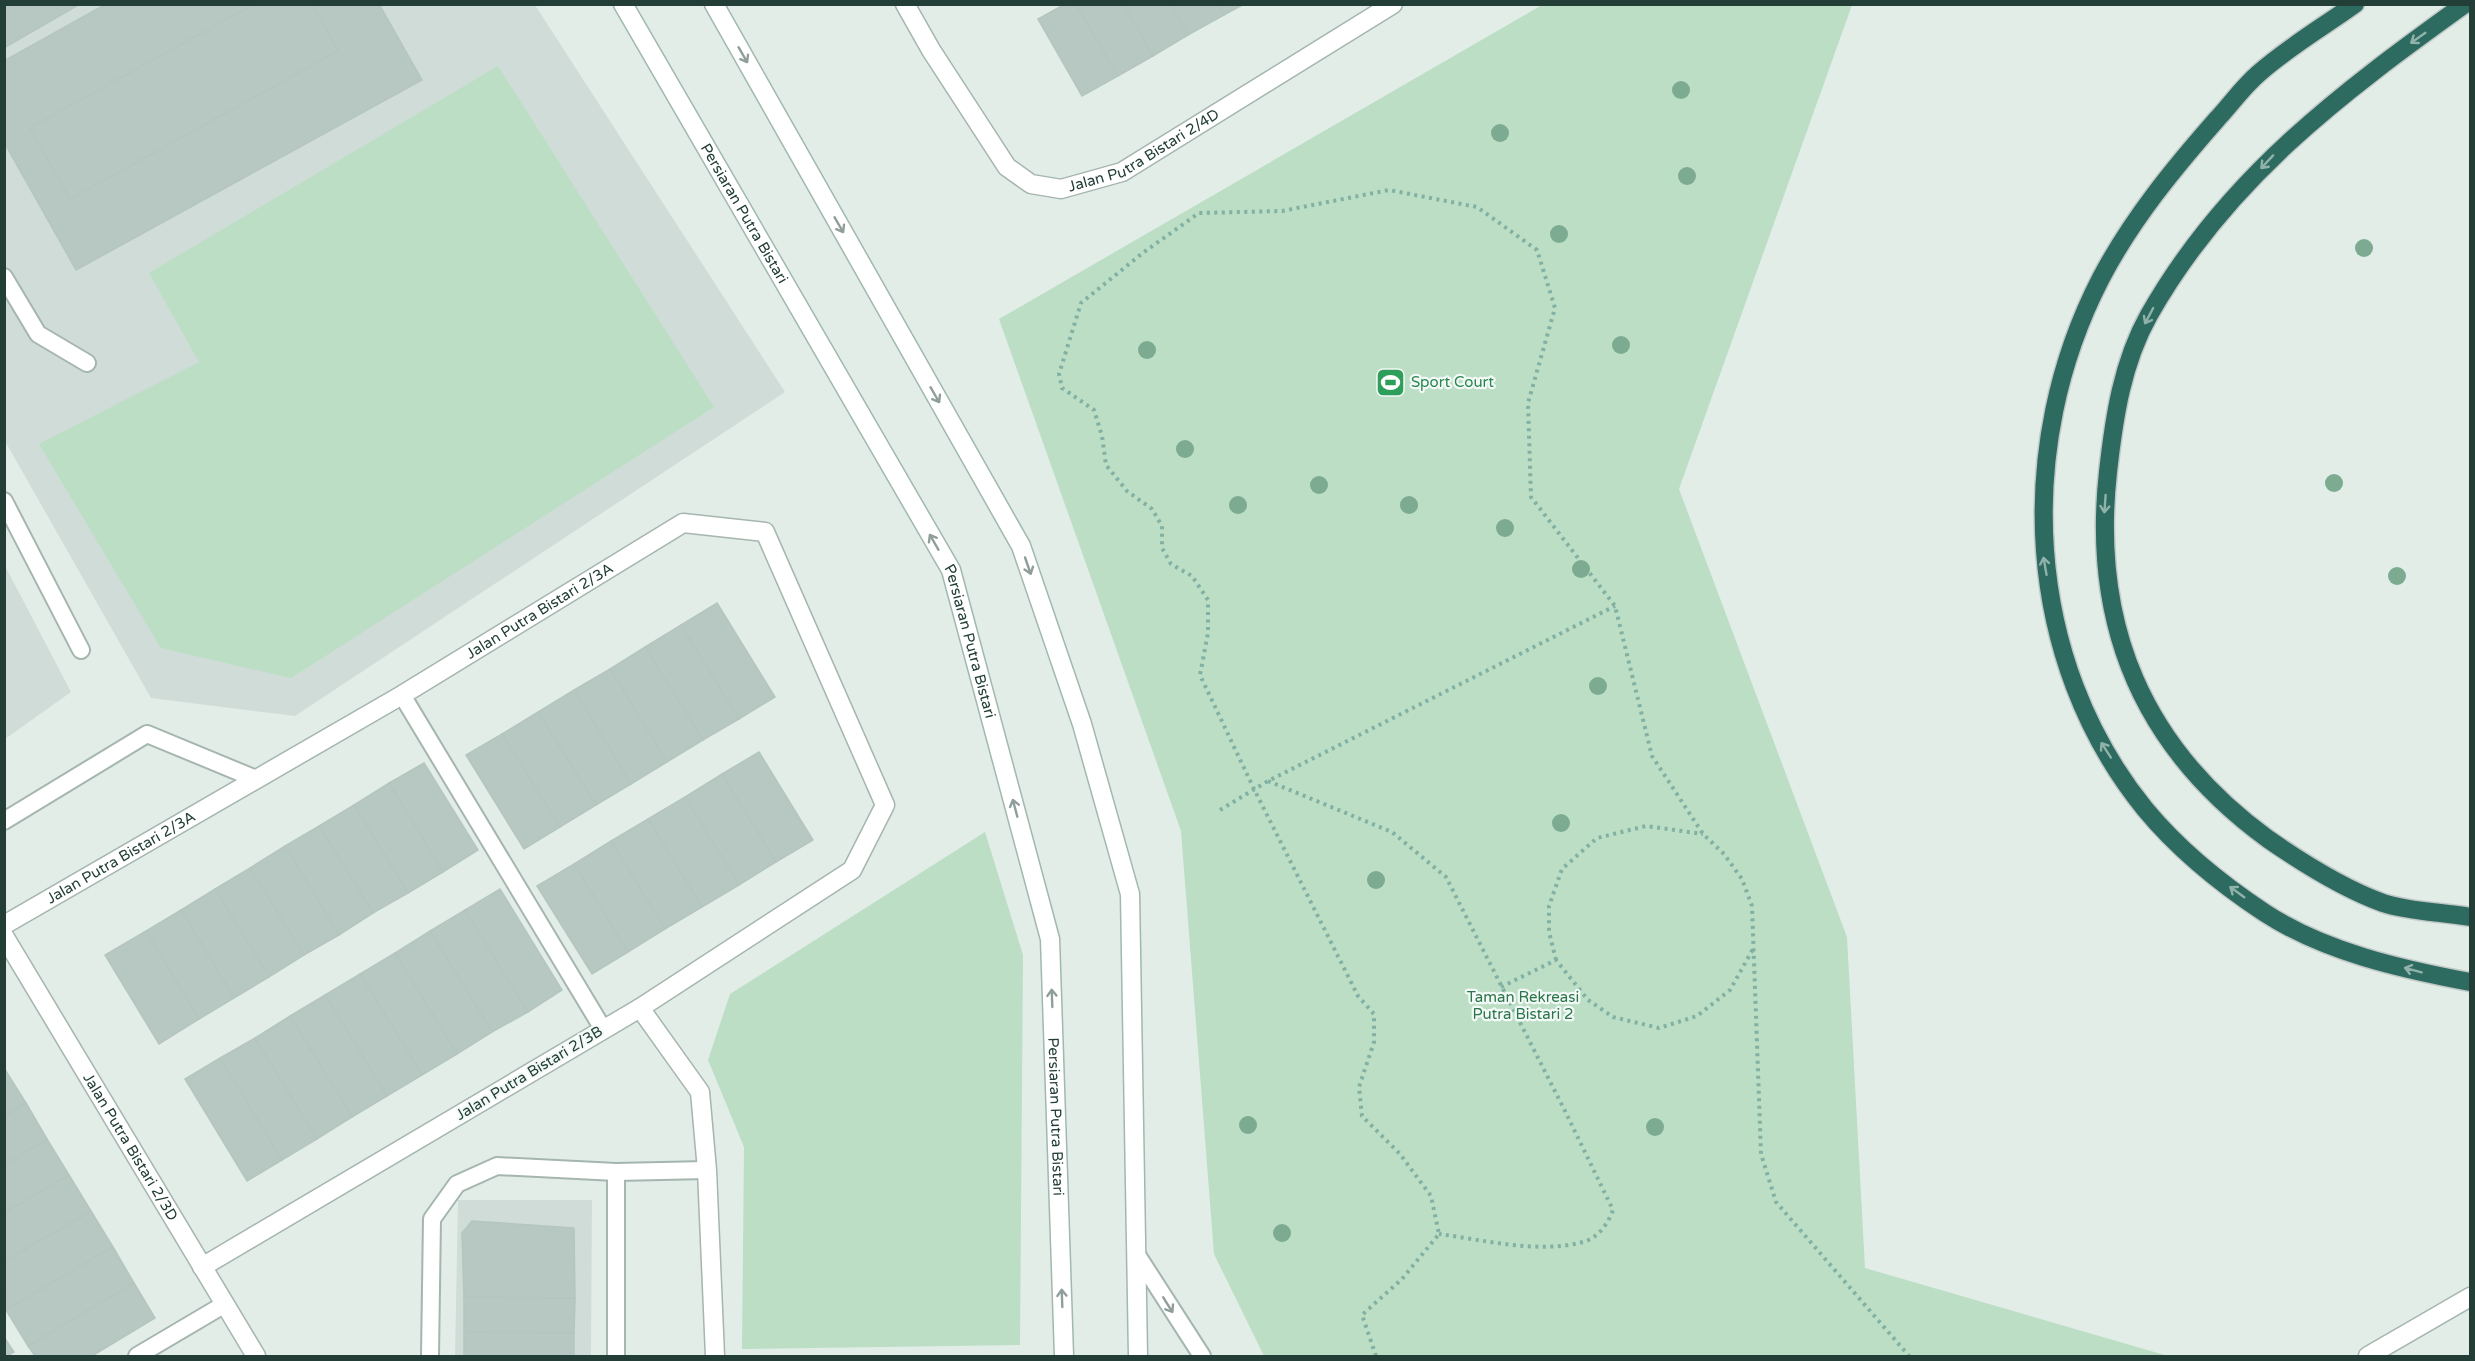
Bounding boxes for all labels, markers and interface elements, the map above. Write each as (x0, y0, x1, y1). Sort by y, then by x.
one-way arrow (2410, 32, 2426, 44)
one-way arrow (738, 46, 749, 64)
street label: Jalan Putra Bistari 2/4D (1066, 105, 1222, 196)
street label: Persiaran Putra Bistari (697, 140, 792, 286)
one-way arrow (2261, 154, 2275, 169)
one-way arrow (833, 216, 845, 233)
one-way arrow (2143, 307, 2155, 324)
sports icon: Sport Court (1374, 366, 1406, 398)
place label: Sport Court (1411, 373, 1494, 391)
one-way arrow (929, 386, 941, 403)
one-way arrow (2099, 494, 2110, 514)
one-way arrow (928, 534, 940, 551)
one-way arrow (1023, 556, 1034, 575)
one-way arrow (2039, 557, 2050, 576)
street label: Jalan Putra Bistari 2/3A (463, 559, 616, 663)
street label: Persiaran Putra Bistari (940, 561, 999, 720)
one-way arrow (2100, 742, 2112, 758)
one-way arrow (1008, 799, 1020, 818)
street label: Jalan Putra Bistari 2/3A (43, 807, 199, 908)
one-way arrow (2229, 886, 2245, 898)
one-way arrow (2404, 964, 2423, 975)
park label: Taman Rekreasi Putra Bistari 2 (1467, 988, 1579, 1023)
one-way arrow (1046, 989, 1058, 1009)
street label: Jalan Putra Bistari 2/3B (452, 1022, 606, 1124)
street label: Persiaran Putra Bistari (1044, 1037, 1068, 1196)
street label: Jalan Putra Bistari 2/3D (79, 1070, 182, 1224)
one-way arrow (1056, 1289, 1067, 1309)
one-way arrow (1162, 1296, 1174, 1313)

